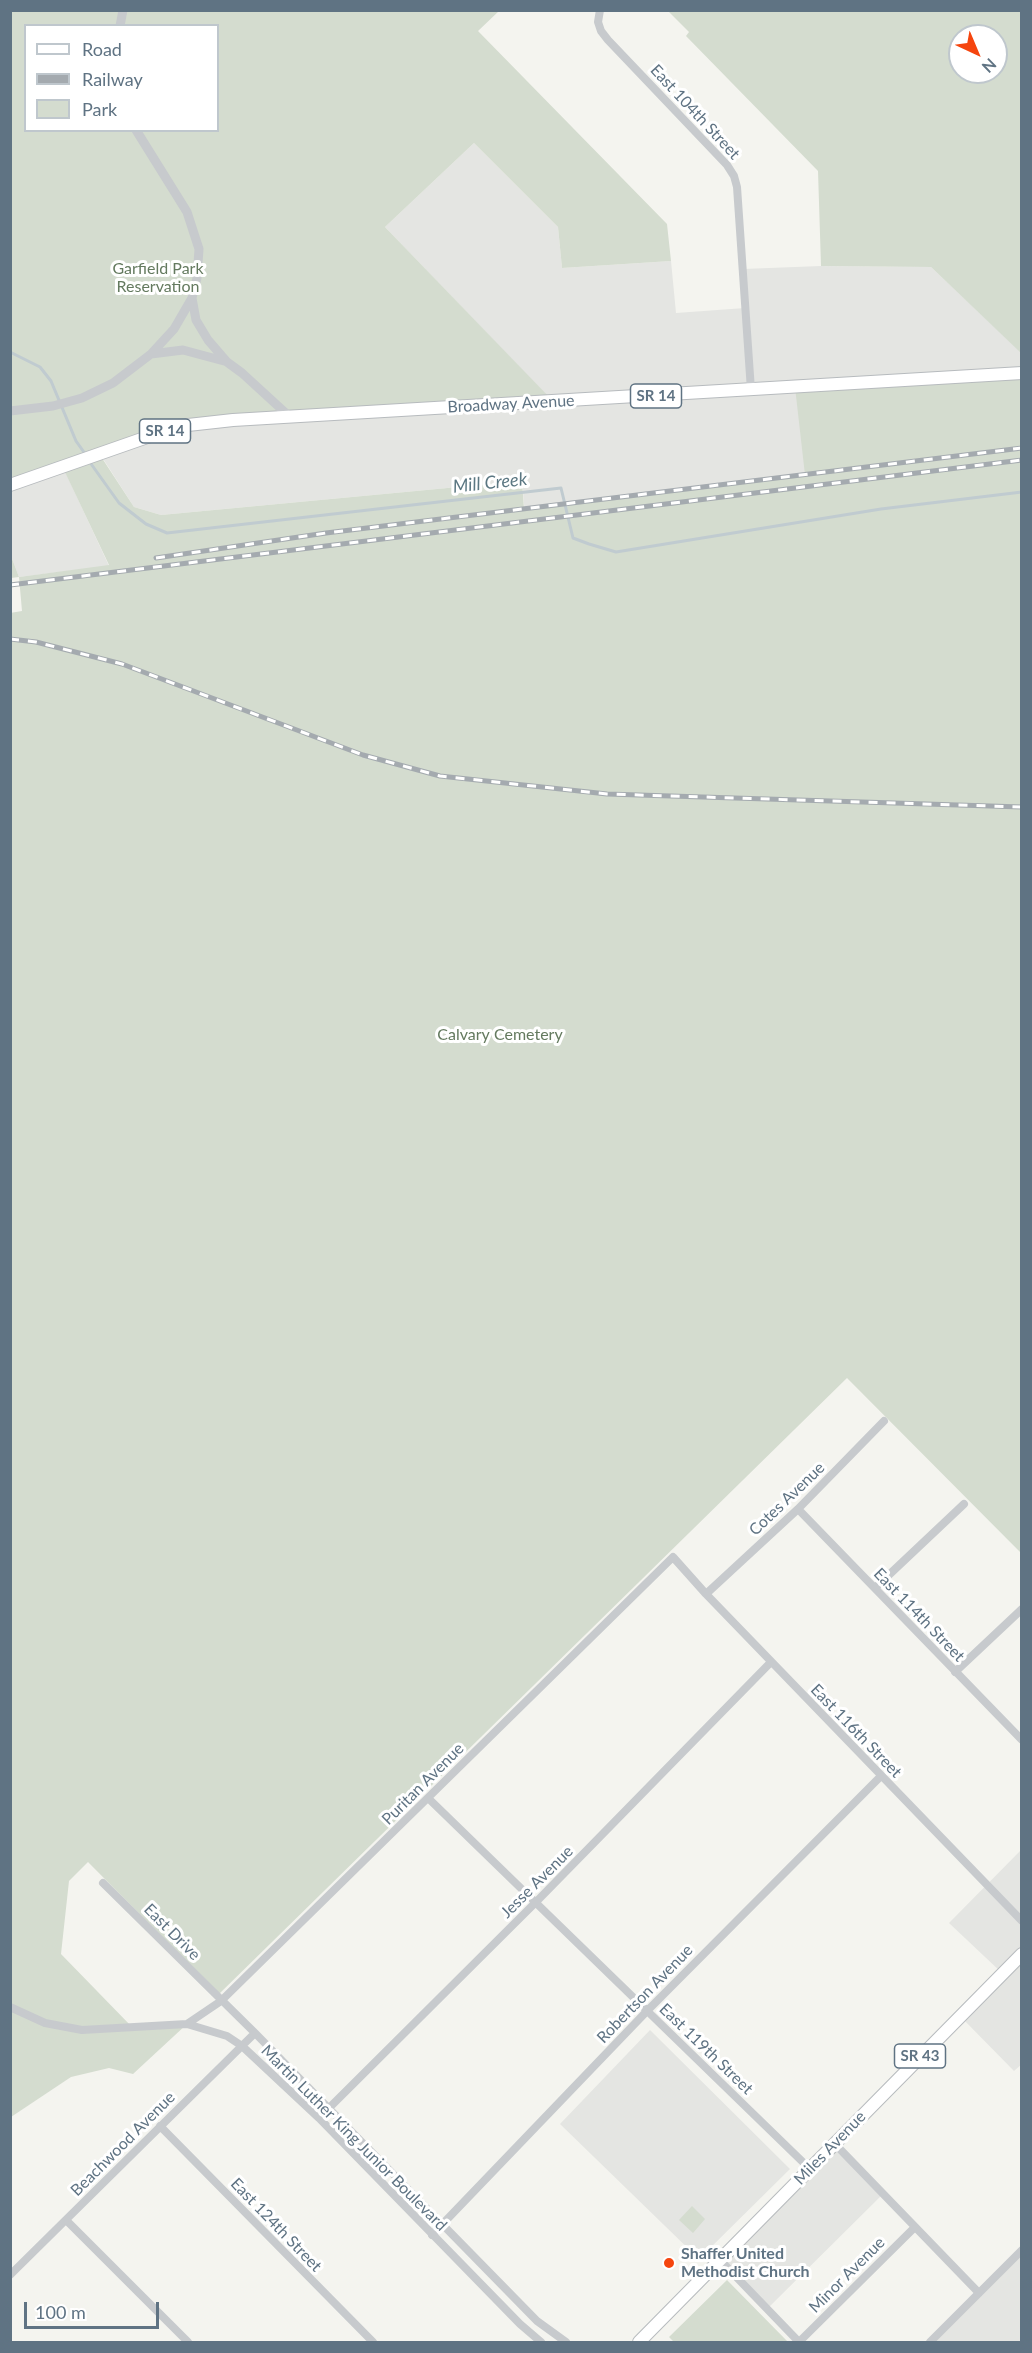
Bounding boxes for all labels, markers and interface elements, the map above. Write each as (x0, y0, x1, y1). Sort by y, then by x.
legend (24, 24, 219, 132)
north arrow (948, 24, 1008, 84)
text: Road (82, 38, 122, 60)
text: N (978, 55, 1001, 77)
street label: East 104th Street (646, 61, 744, 163)
text: Railway (82, 68, 143, 90)
text: Park (82, 98, 117, 120)
park label: Garfield Park Reservation (112, 259, 204, 297)
road number: SR 14 (630, 384, 682, 408)
street label: Broadway Avenue (447, 391, 575, 417)
road number: SR 14 (140, 419, 190, 443)
water label: Mill Creek (452, 468, 528, 498)
park label: Calvary Cemetery (437, 1025, 563, 1045)
street label: Cotes Avenue (745, 1458, 829, 1540)
street label: East 114th Street (870, 1564, 968, 1666)
street label: East 116th Street (807, 1680, 905, 1782)
street label: Puritan Avenue (378, 1739, 468, 1829)
street label: Jesse Avenue (497, 1842, 577, 1922)
street label: East Drive (140, 1900, 204, 1964)
street label: Robertson Avenue (593, 1941, 697, 2047)
street label: East 119th Street (655, 2000, 757, 2098)
street label: Martin Luther King Junior Boulevard (257, 2041, 451, 2235)
road number: SR 43 (894, 2044, 946, 2068)
street label: Beachwood Avenue (67, 2088, 179, 2200)
street label: Miles Avenue (790, 2107, 870, 2189)
street label: East 124th Street (227, 2174, 325, 2276)
street label: Minor Avenue (805, 2233, 889, 2317)
place label: Shaffer United Methodist Church (681, 2244, 810, 2282)
marker: Shaffer United Methodist Church (662, 2256, 676, 2270)
scale bar (27, 2290, 162, 2328)
text: 100 m (35, 2301, 86, 2323)

